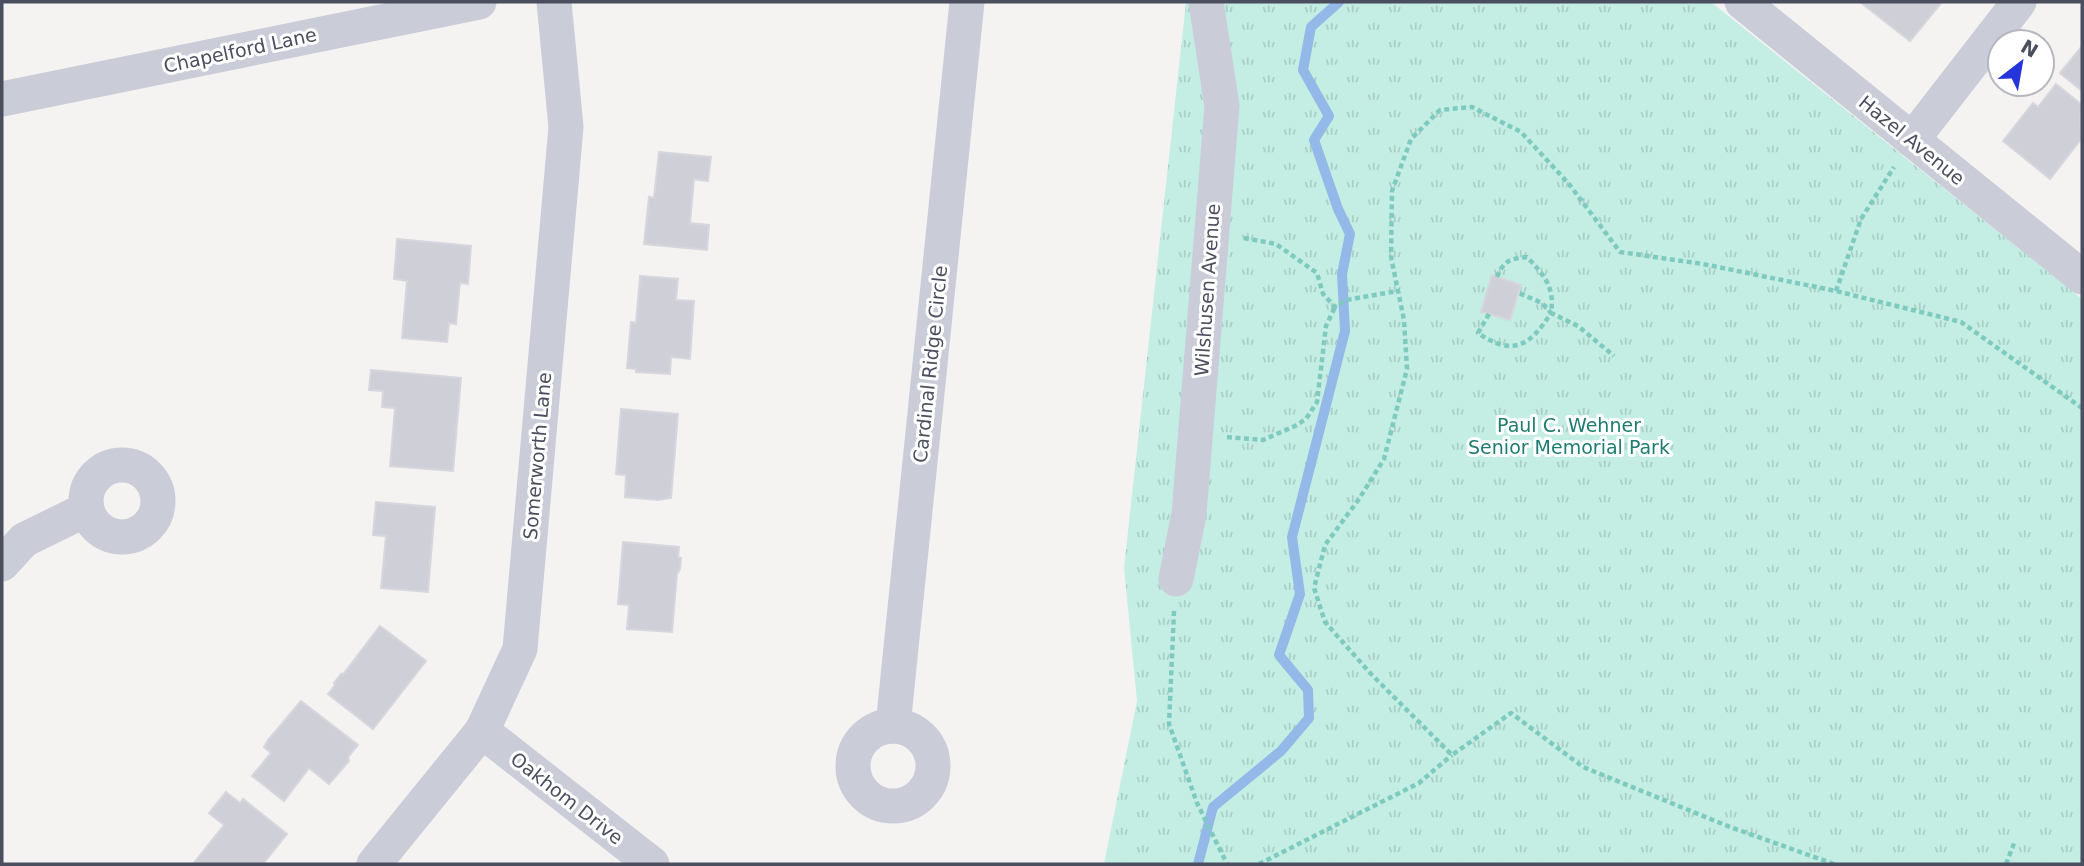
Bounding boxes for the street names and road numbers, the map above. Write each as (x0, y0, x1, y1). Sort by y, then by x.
street label: Chapelford Lane (161, 23, 319, 77)
street label: Hazel Avenue (1855, 91, 1969, 189)
street label: Wilshusen Avenue (1190, 203, 1224, 377)
street label: Cardinal Ridge Circle (909, 264, 951, 464)
street label: Somerworth Lane (519, 371, 555, 541)
street label: Oakhom Drive (506, 747, 628, 849)

